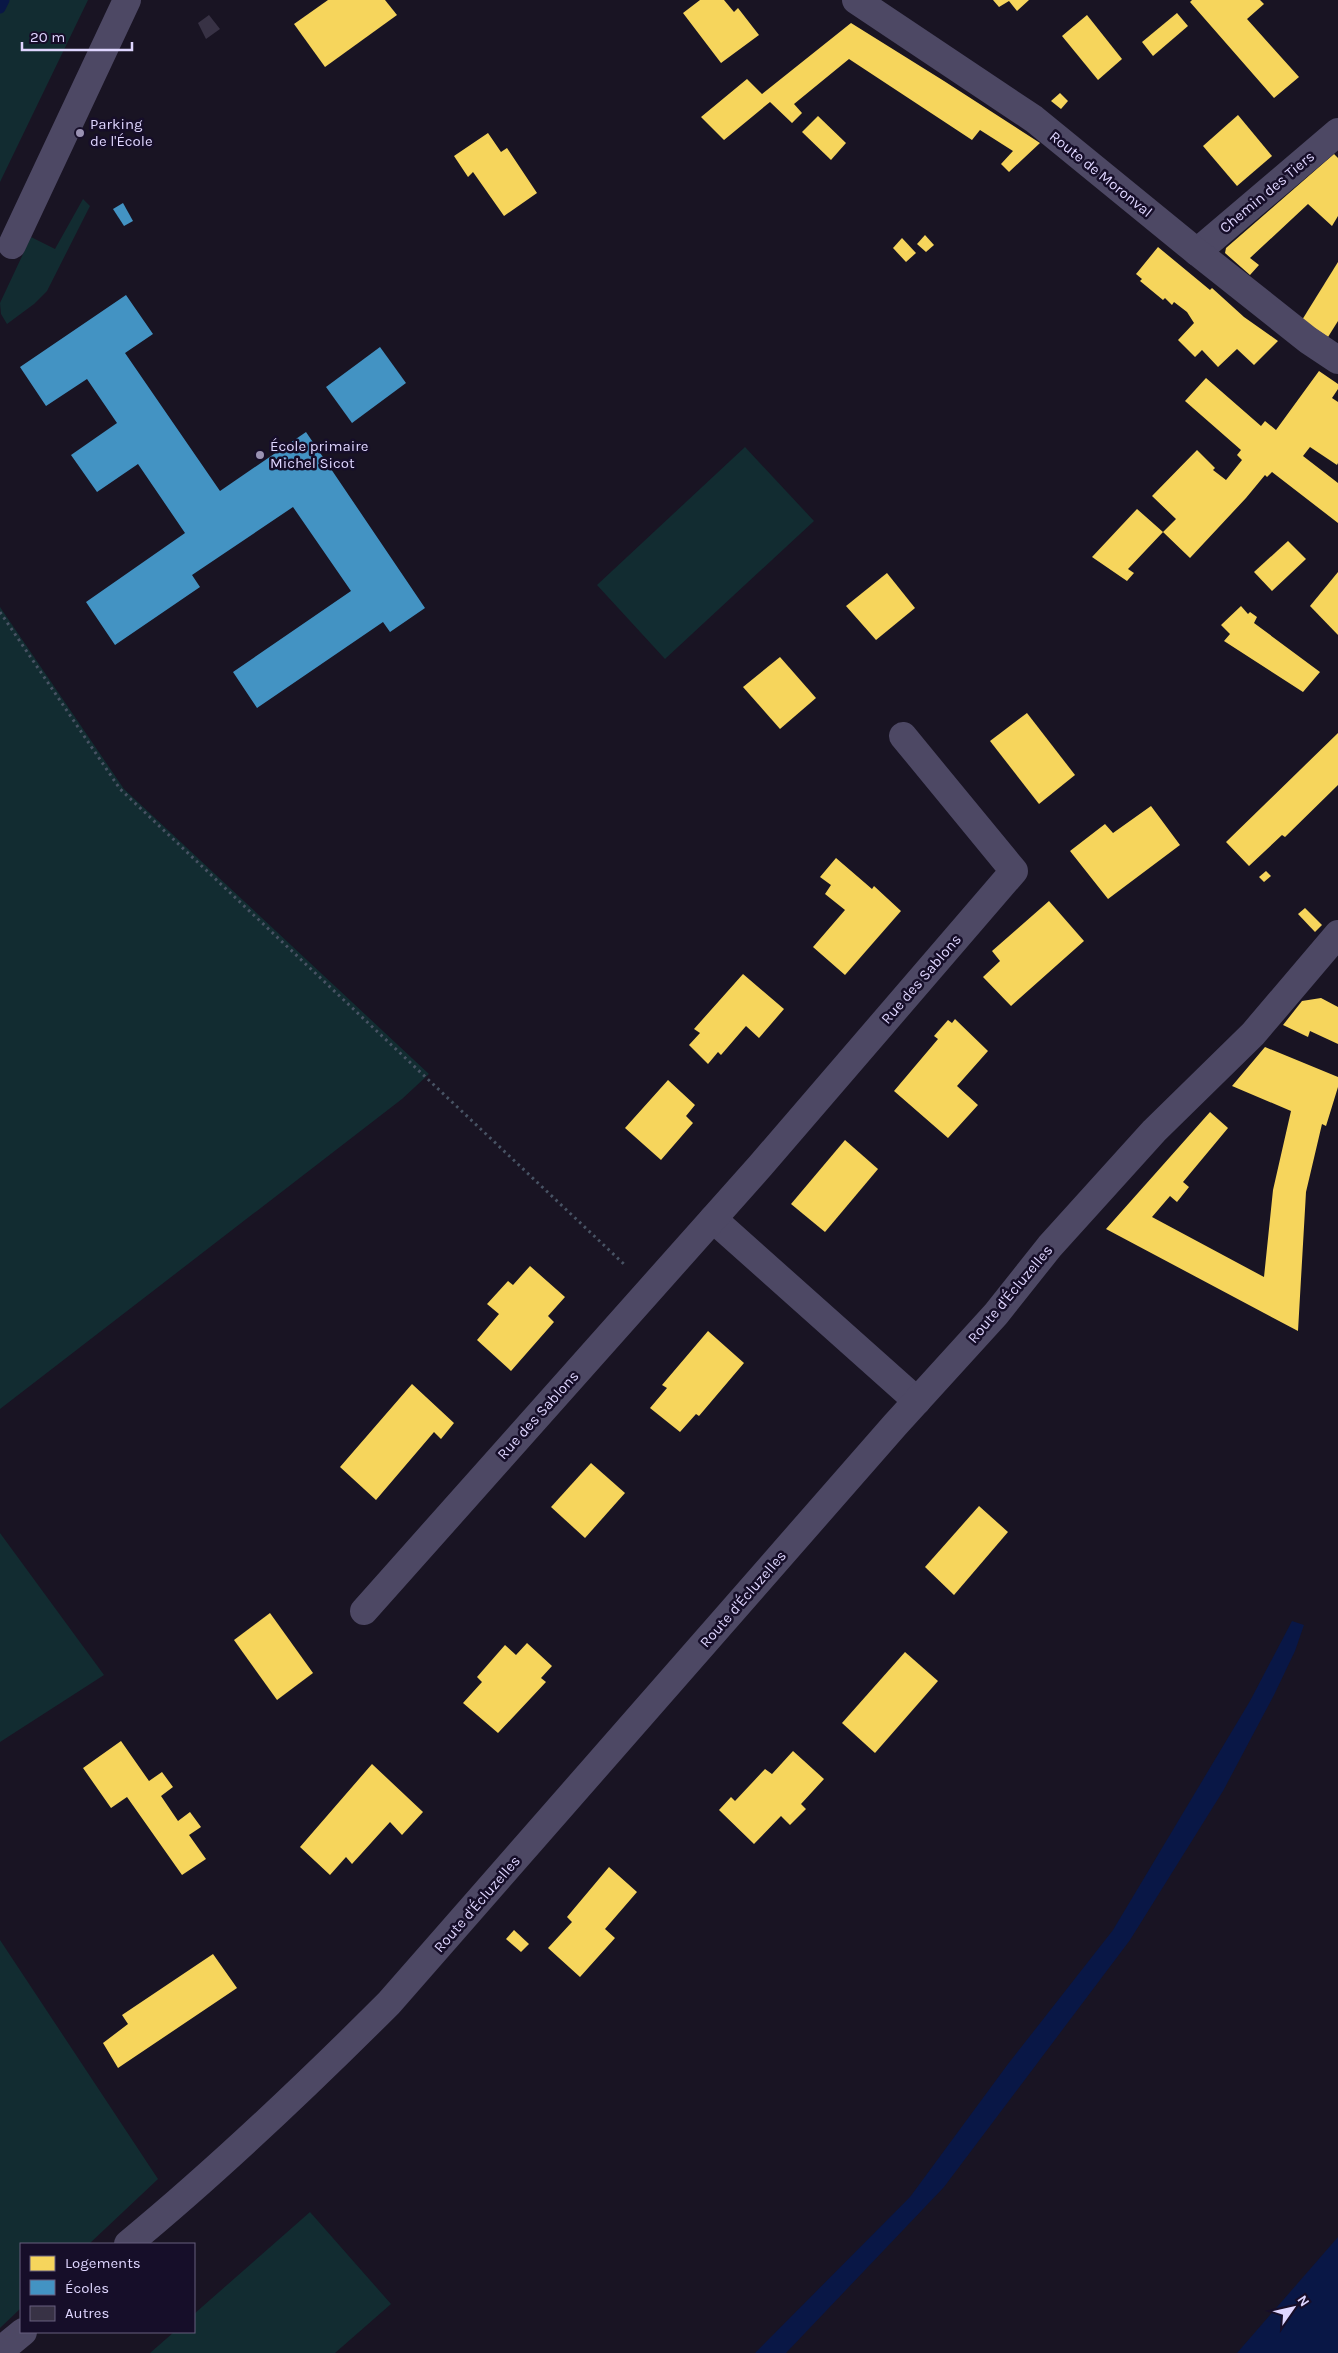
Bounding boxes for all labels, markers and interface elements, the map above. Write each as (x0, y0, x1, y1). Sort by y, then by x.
scale bar (22, 20, 132, 52)
text: 20 m (30, 28, 65, 46)
place label: Parking de l'École (90, 115, 153, 150)
marker: Parking de l'École (74, 127, 86, 139)
street label: Route de Moronval (1046, 127, 1156, 221)
street label: Chemin des Tiers (1216, 147, 1318, 237)
place label: École primaire Michel Sicot (270, 437, 368, 472)
marker: École primaire Michel Sicot (254, 449, 266, 461)
street label: Rue des Sablons (877, 930, 965, 1028)
street label: Route d'Écluzelles (964, 1241, 1056, 1347)
street label: Rue des Sablons (493, 1367, 583, 1463)
street label: Route d'Écluzelles (696, 1547, 790, 1651)
street label: Route d'Écluzelles (430, 1852, 524, 1956)
legend (20, 2243, 195, 2333)
text: Logements (65, 2254, 141, 2272)
text: Écoles (65, 2279, 109, 2297)
north arrow (1268, 2283, 1318, 2333)
text: N (1294, 2292, 1313, 2310)
text: Autres (65, 2304, 109, 2322)

